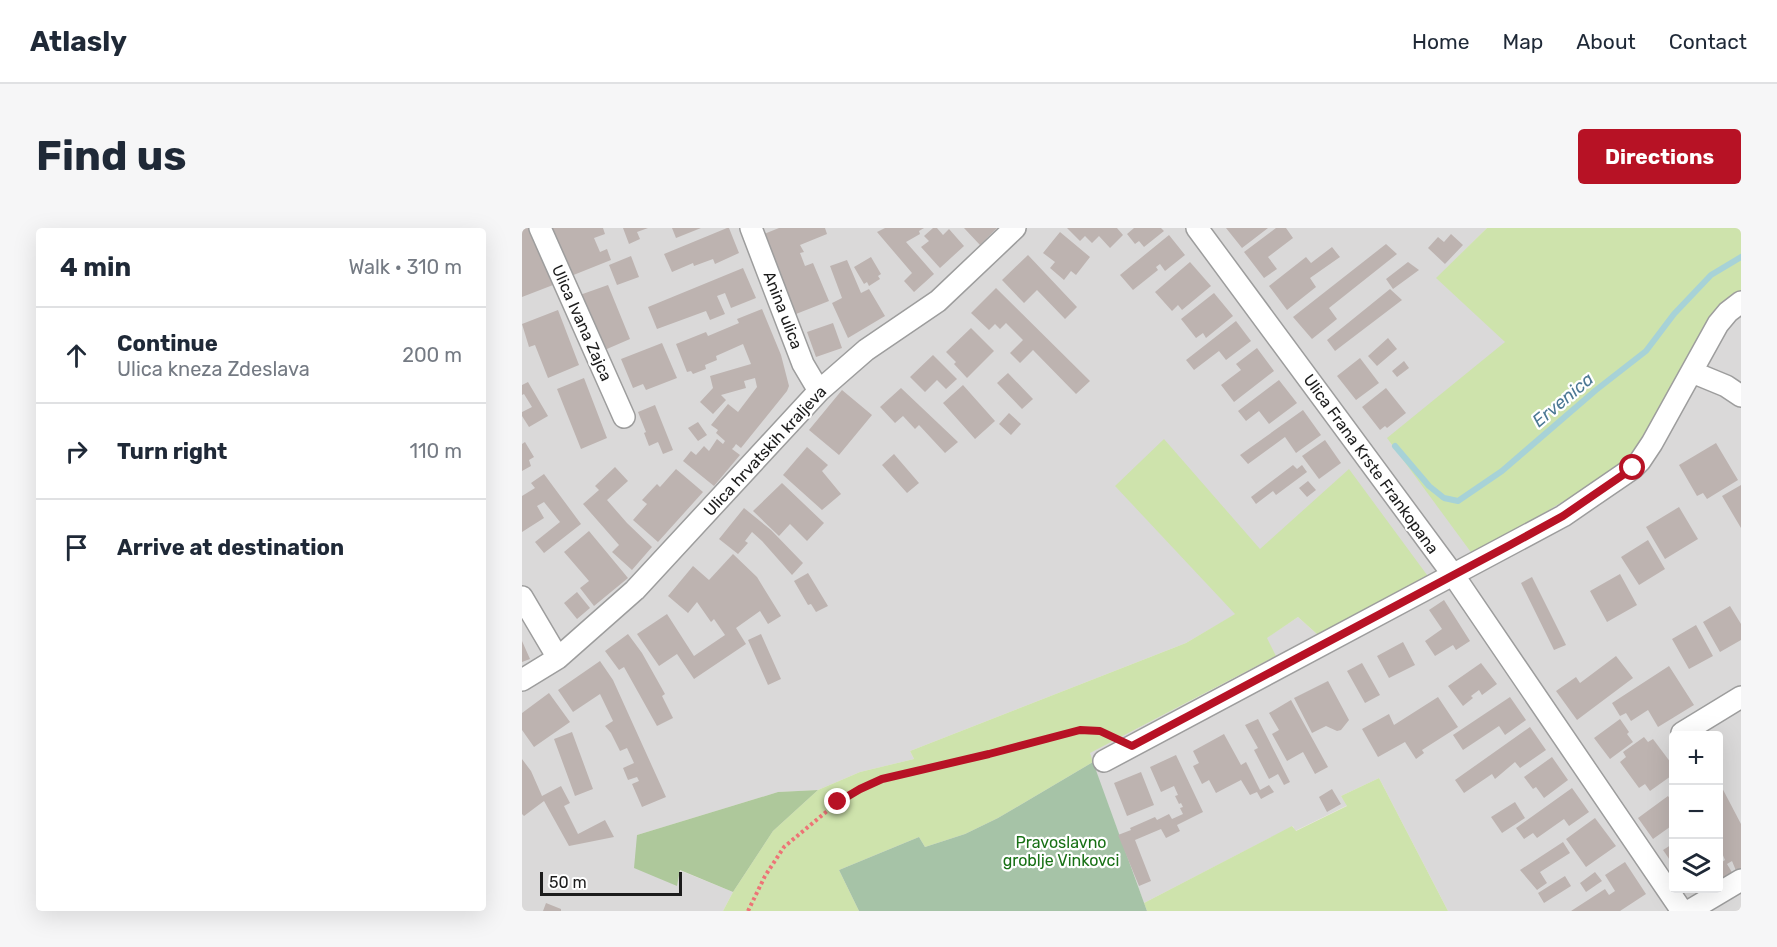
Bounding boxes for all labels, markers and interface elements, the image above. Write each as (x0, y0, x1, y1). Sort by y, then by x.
text: Atlasly (30, 25, 127, 58)
text: Home (1412, 29, 1469, 54)
text: Map (1502, 29, 1543, 54)
text: About (1576, 29, 1636, 54)
text: Contact (1669, 29, 1747, 54)
button: Directions (1578, 129, 1741, 184)
text: Find us (36, 131, 187, 181)
text: 4 min (60, 252, 131, 283)
text: Walk · 310 m (348, 255, 462, 279)
street label: Ulica Ivana Zajca (548, 262, 616, 384)
street label: Anina ulica (759, 268, 807, 352)
text: Continue (117, 330, 218, 357)
icon: ahead (60, 339, 93, 372)
text: 200 m (402, 343, 462, 367)
text: Ulica kneza Zdeslava (117, 357, 310, 381)
water label: Ervenica (1528, 368, 1598, 432)
street label: Ulica Frana Krste Frankopana (1299, 370, 1443, 558)
street label: Ulica hrvatskih kraljeva (700, 382, 830, 520)
icon: right (60, 435, 93, 468)
text: Turn right (117, 438, 227, 465)
text: 110 m (410, 439, 462, 463)
route start (1619, 454, 1645, 480)
icon: arrive (60, 531, 93, 564)
text: Arrive at destination (117, 534, 344, 561)
map controls (1669, 731, 1723, 893)
button: + (1669, 731, 1723, 785)
button: − (1669, 785, 1723, 839)
route end (824, 788, 850, 814)
park label: Pravoslavno groblje Vinkovci (1003, 833, 1119, 870)
button: layers (1669, 839, 1723, 893)
scale bar (540, 869, 682, 896)
text: 50 m (549, 873, 587, 892)

